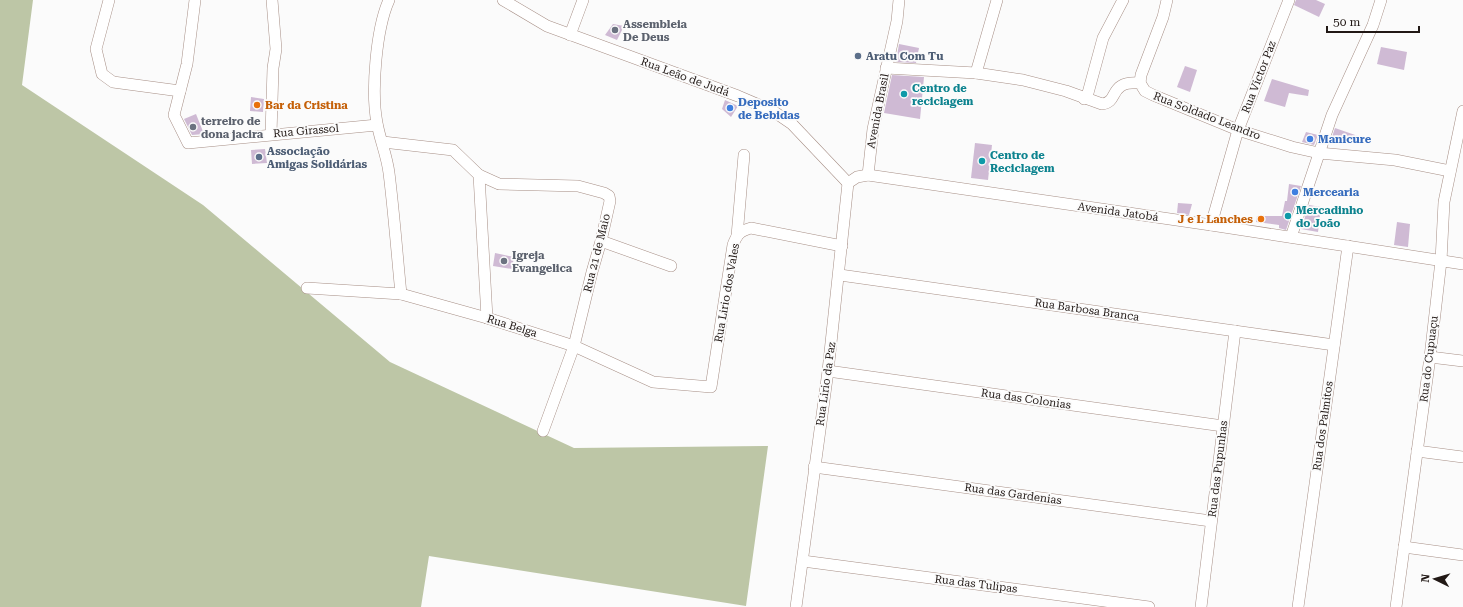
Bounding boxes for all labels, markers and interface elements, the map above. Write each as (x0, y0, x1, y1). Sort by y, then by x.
scale bar (1327, 8, 1419, 34)
text: 50 m (1333, 15, 1360, 29)
place label: Assembleia De Deus (623, 18, 688, 44)
marker: Assembleia De Deus (610, 25, 620, 35)
street label: Rua Victor Paz (1239, 39, 1279, 115)
place label: Aratu Com Tu (866, 50, 944, 63)
marker: Aratu Com Tu (853, 51, 863, 61)
street label: Rua Leão de Judá (639, 55, 731, 99)
street label: Avenida Brasil (864, 72, 892, 149)
place label: Centro de reciclagem (912, 82, 974, 108)
marker: Centro de reciclagem (899, 89, 909, 99)
street label: Rua Soldado Leandro (1152, 90, 1263, 143)
place label: Deposito de Bebidas (738, 96, 800, 122)
place label: Bar da Cristina (265, 99, 348, 112)
marker: Bar da Cristina (252, 100, 262, 110)
marker: Deposito de Bebidas (725, 103, 735, 113)
place label: terreiro de dona jacira (201, 115, 264, 141)
marker: terreiro de dona jacira (188, 122, 198, 132)
street label: Rua Girassol (273, 122, 340, 140)
place label: Manicure (1318, 133, 1372, 146)
marker: Manicure (1305, 134, 1315, 144)
place label: Associação Amigas Solidárias (267, 145, 367, 171)
place label: Centro de Reciclagem (990, 149, 1055, 175)
marker: Associação Amigas Solidárias (254, 152, 264, 162)
marker: Centro de Reciclagem (977, 156, 987, 166)
place label: Mercearia (1303, 186, 1360, 199)
marker: Mercearia (1290, 187, 1300, 197)
street label: Avenida Jatobá (1077, 200, 1159, 224)
place label: Mercadinho do João (1296, 204, 1363, 230)
marker: Mercadinho do João (1283, 211, 1293, 221)
street label: Rua 21 de Maio (581, 212, 613, 294)
place label: J e L Lanches (1178, 213, 1253, 226)
marker: J e L Lanches (1256, 214, 1266, 224)
street label: Rua Lirio dos Vales (712, 242, 742, 344)
place label: Igreja Evangelica (512, 249, 573, 275)
marker: Igreja Evangelica (499, 256, 509, 266)
street label: Rua Barbosa Branca (1034, 296, 1140, 324)
street label: Rua Belga (485, 312, 539, 340)
street label: Rua do Cupuaçu (1417, 315, 1441, 403)
street label: Rua Lirio da Paz (814, 341, 838, 427)
street label: Rua dos Palmitos (1310, 380, 1336, 472)
street label: Rua das Colonias (980, 386, 1072, 412)
street label: Rua das Pupunhas (1206, 420, 1230, 518)
street label: Rua das Gardenias (964, 481, 1062, 507)
north arrow (1415, 559, 1455, 599)
street label: Rua das Tulipas (934, 572, 1018, 596)
text: N (1419, 573, 1432, 583)

